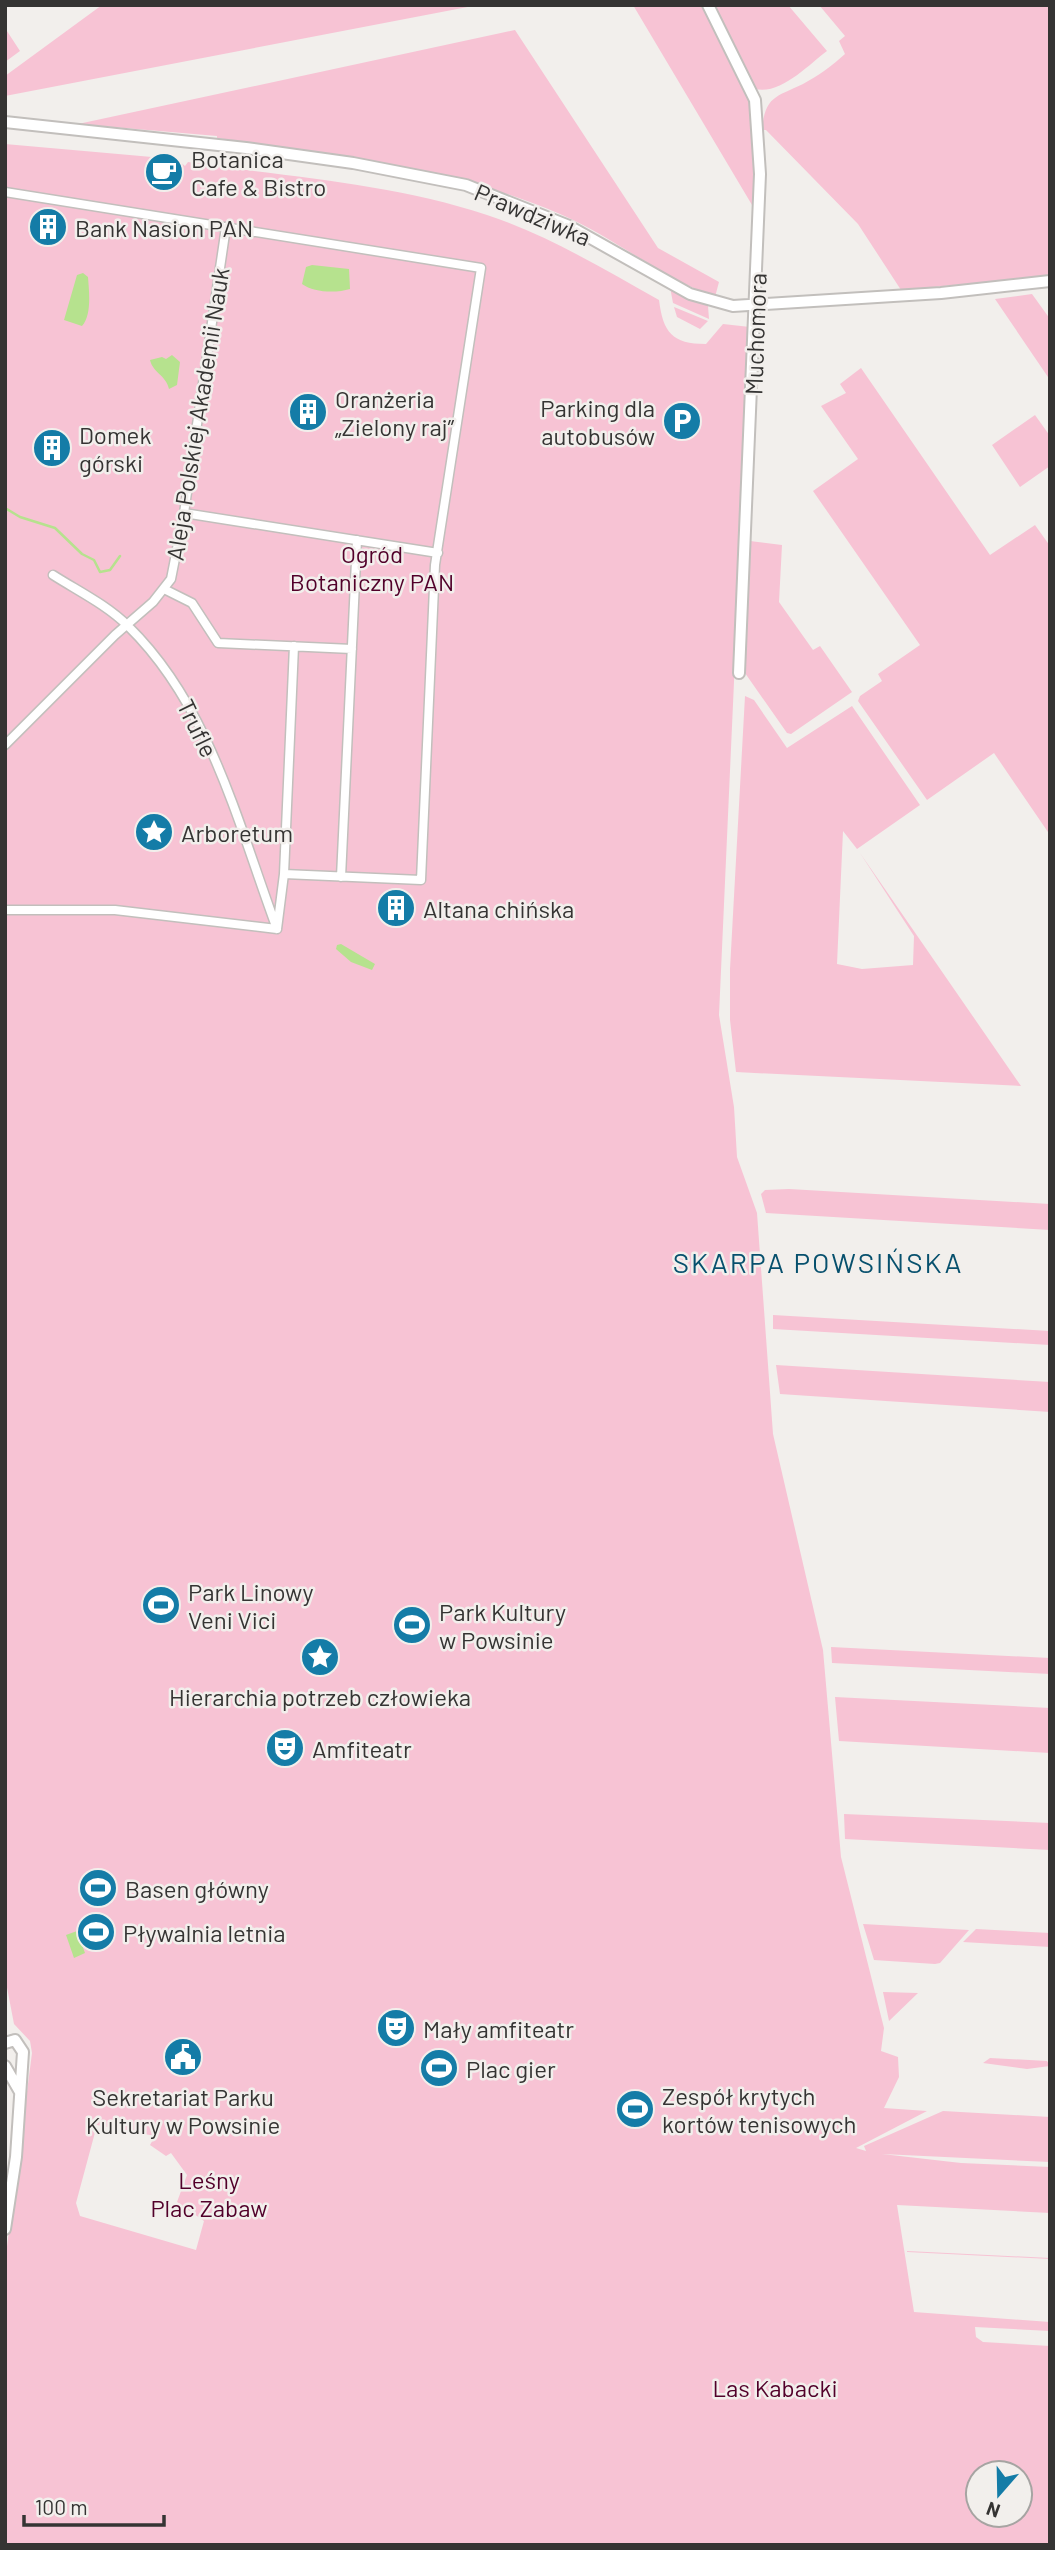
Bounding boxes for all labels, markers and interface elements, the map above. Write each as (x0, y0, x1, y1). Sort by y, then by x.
place label: Botanica Cafe & Bistro (191, 144, 326, 201)
cafe icon: Botanica Cafe & Bistro (143, 151, 185, 193)
street label: Prawdziwka (471, 177, 595, 251)
building icon: Bank Nasion PAN (27, 206, 69, 248)
place label: Bank Nasion PAN (75, 213, 253, 242)
street label: Aleja Polskiej Akademii Nauk (160, 265, 234, 563)
street label: Muchomora (738, 272, 772, 396)
place label: Oranżeria „Zielony raj” (335, 384, 455, 441)
building icon: Oranżeria „Zielony raj” (287, 391, 329, 433)
place label: Parking dla autobusów (540, 393, 655, 450)
parking icon: Parking dla autobusów (661, 400, 703, 442)
place label: Domek górski (79, 420, 151, 477)
building icon: Domek górski (31, 427, 73, 469)
park label: Ogród Botaniczny PAN (290, 539, 454, 596)
street label: Trufle (172, 694, 224, 762)
place icon: Arboretum (133, 811, 175, 853)
place label: Arboretum (181, 818, 293, 847)
building icon: Altana chińska (375, 887, 417, 929)
place label: Altana chińska (423, 894, 574, 923)
district label: SKARPA POWSIŃSKA (673, 1245, 963, 1279)
place label: Park Linowy Veni Vici (188, 1577, 313, 1634)
sports icon: Park Linowy Veni Vici (140, 1584, 182, 1626)
place label: Park Kultury w Powsinie (439, 1597, 566, 1654)
sports icon: Park Kultury w Powsinie (391, 1604, 433, 1646)
place icon: Hierarchia potrzeb człowieka (299, 1636, 341, 1678)
place label: Hierarchia potrzeb człowieka (169, 1682, 471, 1711)
theatre icon: Amfiteatr (264, 1727, 306, 1769)
place label: Amfiteatr (312, 1734, 412, 1763)
sports icon: Basen główny (77, 1867, 119, 1909)
place label: Basen główny (125, 1874, 269, 1903)
sports icon: Pływalnia letnia (75, 1911, 117, 1953)
place label: Pływalnia letnia (123, 1918, 286, 1947)
theatre icon: Mały amfiteatr (375, 2007, 417, 2049)
place label: Mały amfiteatr (423, 2014, 574, 2043)
public building icon: Sekretariat Parku Kultury w Powsinie (162, 2036, 204, 2078)
sports icon: Plac gier (418, 2047, 460, 2089)
place label: Plac gier (466, 2054, 556, 2083)
place label: Zespół krytych kortów tenisowych (662, 2081, 856, 2138)
place label: Sekretariat Parku Kultury w Powsinie (86, 2082, 280, 2139)
sports icon: Zespół krytych kortów tenisowych (614, 2088, 656, 2130)
park label: Leśny Plac Zabaw (150, 2165, 268, 2222)
park label: Las Kabacki (712, 2373, 838, 2402)
north arrow (964, 2459, 1034, 2529)
scale bar (24, 2484, 164, 2528)
text: 100 m (35, 2494, 88, 2519)
text: N (983, 2497, 1003, 2523)

